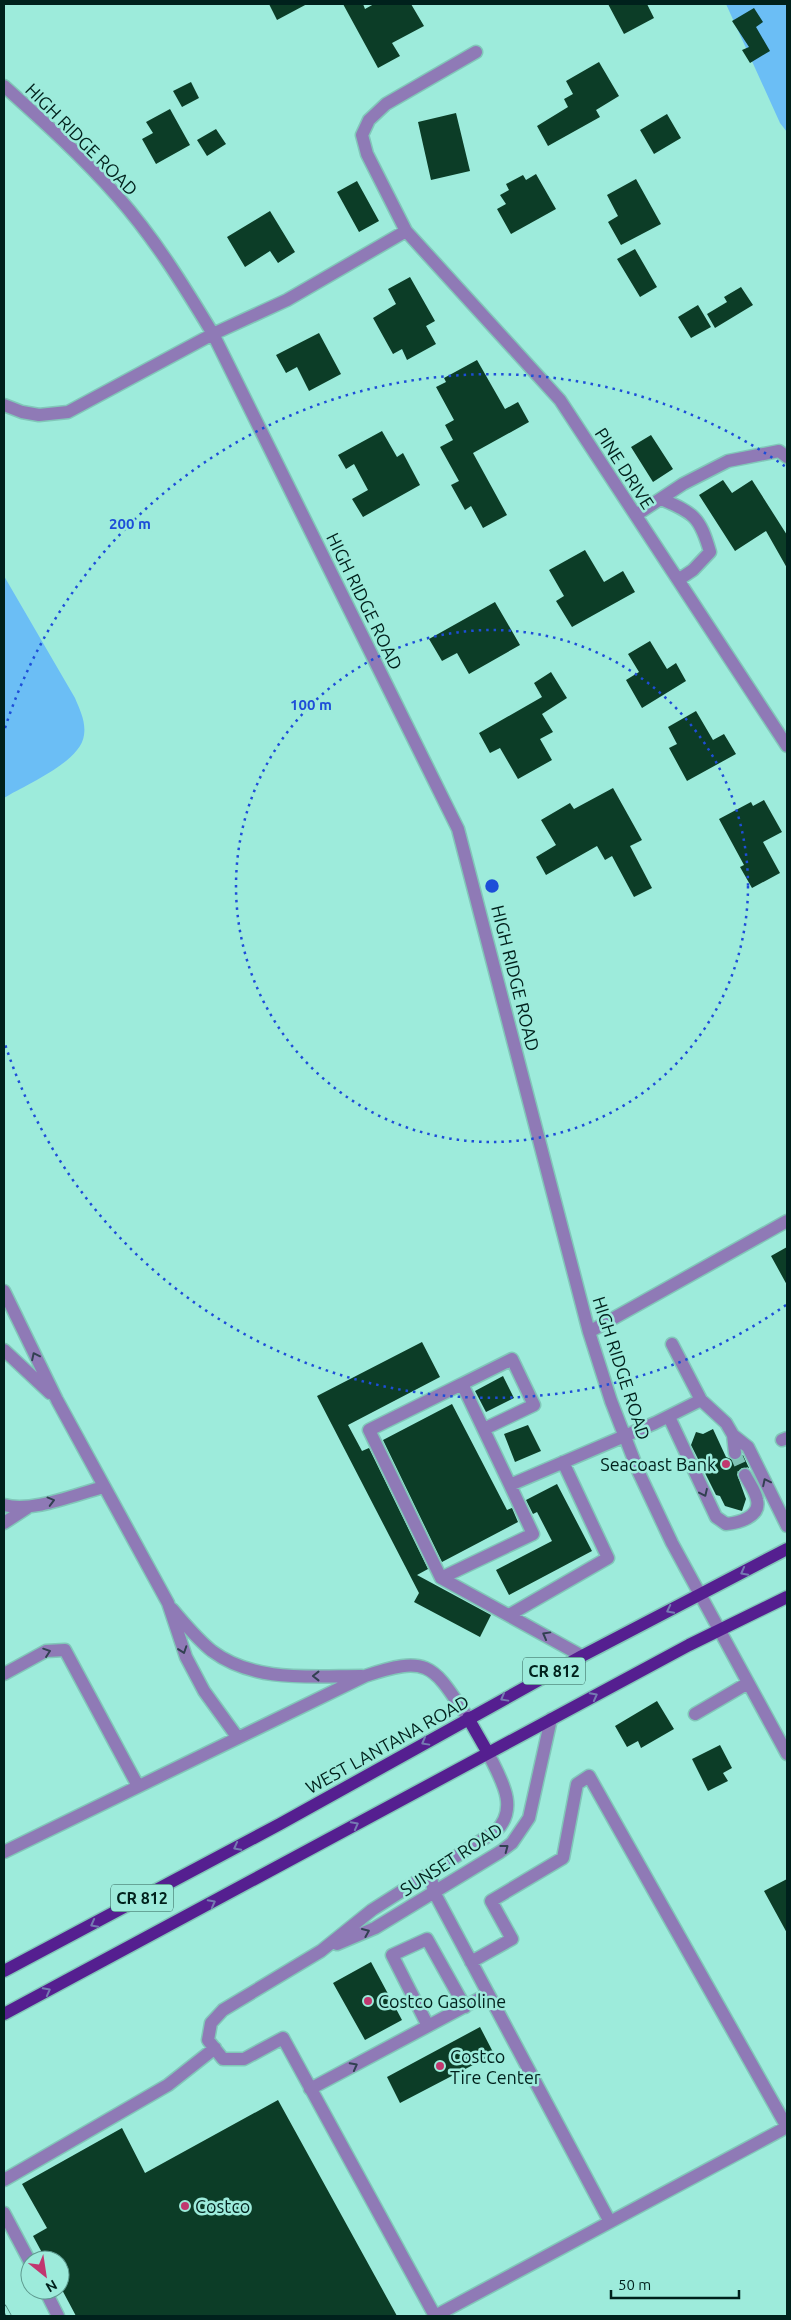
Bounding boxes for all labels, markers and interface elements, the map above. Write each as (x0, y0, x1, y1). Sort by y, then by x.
street label: HIGH RIDGE ROAD (22, 79, 142, 199)
street label: PINE DRIVE (591, 424, 659, 512)
text: 200 m (109, 515, 151, 532)
street label: HIGH RIDGE ROAD (323, 529, 407, 673)
text: 100 m (290, 696, 332, 713)
centre of rings (483, 877, 501, 895)
street label: HIGH RIDGE ROAD (488, 903, 544, 1053)
street label: HIGH RIDGE ROAD (589, 1294, 655, 1442)
one-way arrow (31, 1352, 42, 1361)
place label: Seacoast Bank (600, 1454, 716, 1474)
marker: Seacoast Bank (720, 1458, 732, 1470)
one-way arrow (762, 1479, 772, 1488)
one-way arrow (698, 1488, 708, 1497)
one-way arrow (47, 1496, 56, 1507)
one-way arrow (741, 1566, 750, 1576)
one-way arrow (666, 1604, 675, 1614)
one-way arrow (542, 1631, 551, 1641)
one-way arrow (177, 1645, 187, 1653)
one-way arrow (42, 1648, 51, 1658)
road number: CR 812 (523, 1658, 585, 1684)
one-way arrow (312, 1671, 320, 1681)
street label: WEST LANTANA ROAD (302, 1691, 472, 1797)
one-way arrow (501, 1692, 510, 1702)
one-way arrow (588, 1692, 597, 1702)
one-way arrow (422, 1736, 431, 1746)
street label: SUNSET ROAD (396, 1819, 506, 1899)
one-way arrow (350, 1821, 359, 1831)
one-way arrow (233, 1841, 242, 1851)
one-way arrow (499, 1846, 508, 1854)
road number: CR 812 (111, 1885, 173, 1912)
one-way arrow (207, 1899, 216, 1909)
one-way arrow (90, 1918, 99, 1928)
one-way arrow (361, 1927, 370, 1938)
one-way arrow (41, 1987, 50, 1997)
place label: Costco Gasoline (378, 1991, 506, 2011)
marker: Costco Gasoline (362, 1995, 374, 2007)
place label: Costco Tire Center (450, 2046, 541, 2087)
marker: Costco Tire Center (434, 2060, 446, 2072)
one-way arrow (348, 2062, 357, 2072)
place label: Costco (195, 2196, 250, 2216)
marker: Costco (179, 2200, 191, 2212)
north arrow (20, 2250, 70, 2300)
scale bar (611, 2268, 738, 2300)
text: 50 m (618, 2276, 651, 2293)
text: N (43, 2277, 60, 2296)

